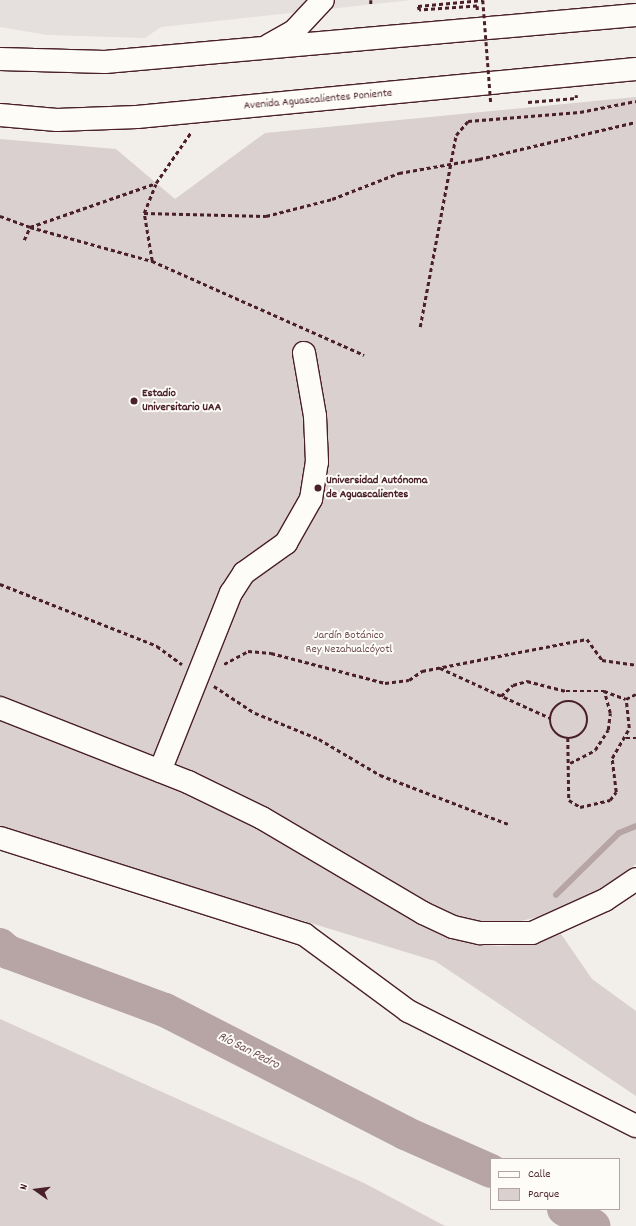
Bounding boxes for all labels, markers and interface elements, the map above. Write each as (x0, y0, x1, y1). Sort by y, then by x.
street label: Avenida Aguascalientes Poniente (243, 86, 393, 114)
place label: Estadio Universitario UAA (142, 387, 221, 415)
marker: Estadio Universitario UAA (129, 396, 139, 406)
place label: Universidad Autónoma de Aguascalientes (326, 474, 427, 502)
marker: Universidad Autónoma de Aguascalientes (313, 483, 323, 493)
park label: Jardín Botánico Rey Nezahualcóyotl (306, 629, 392, 657)
water label: Río San Pedro (215, 1030, 281, 1074)
legend (490, 1158, 620, 1210)
text: Calle (528, 1166, 551, 1183)
north arrow (16, 1170, 56, 1210)
text: N (16, 1183, 33, 1192)
text: Parque (528, 1186, 559, 1203)

